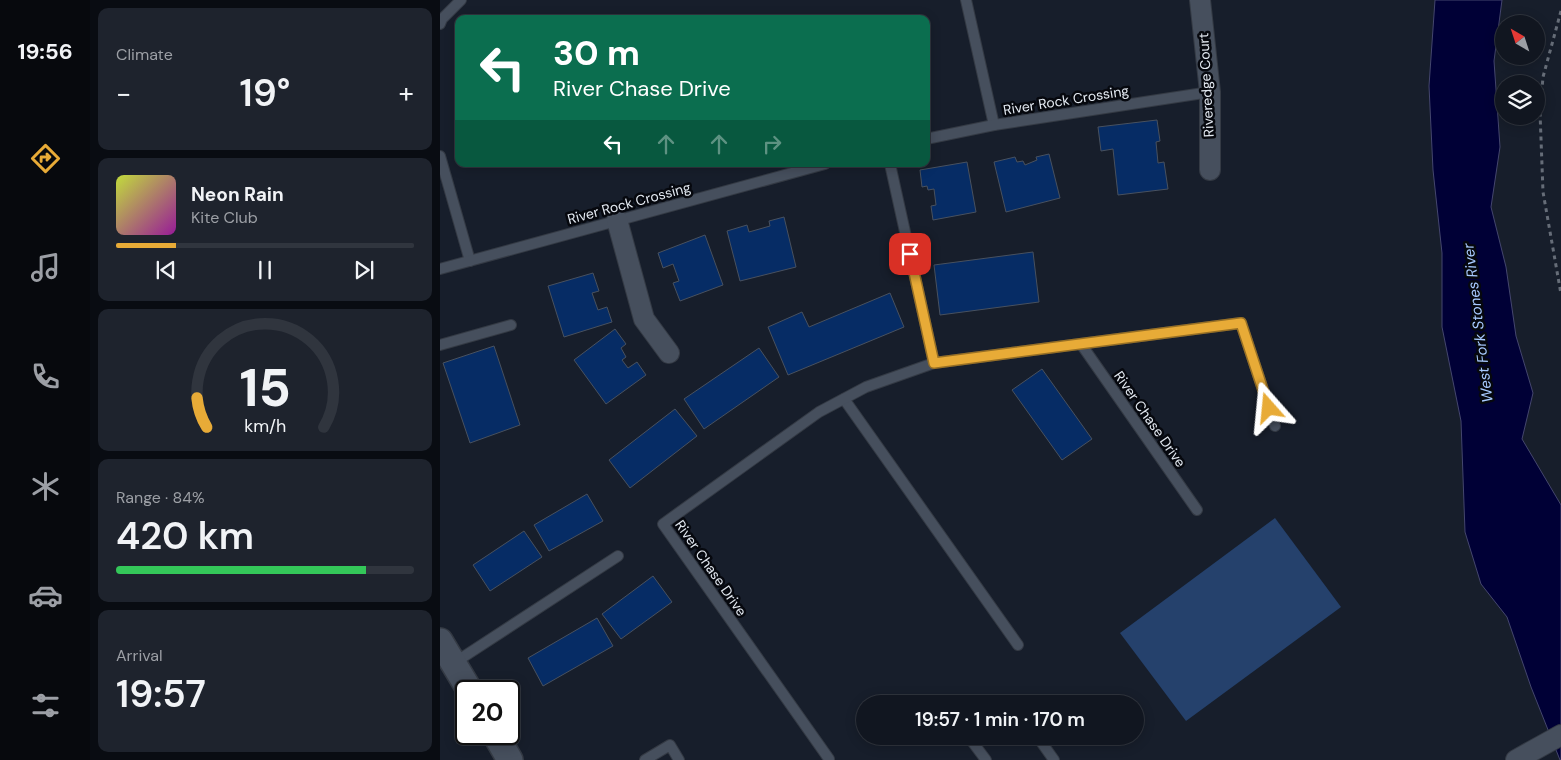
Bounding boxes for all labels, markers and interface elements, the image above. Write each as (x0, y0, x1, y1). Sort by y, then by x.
north arrow (1495, 15, 1545, 65)
map controls (1495, 15, 1545, 125)
text: 30 m (553, 30, 640, 76)
street label: Riveredge Court (1194, 32, 1218, 138)
icon: left (470, 35, 535, 100)
text: 19:56 (17, 37, 73, 66)
text: Climate (116, 44, 173, 65)
text: 19° (240, 68, 290, 118)
text: River Chase Drive (553, 74, 731, 103)
text: − (116, 75, 131, 112)
text: + (399, 75, 414, 112)
button: layers (1495, 75, 1545, 125)
street label: River Rock Crossing (1002, 81, 1130, 119)
icon: left (599, 130, 627, 158)
icon: ahead (652, 130, 680, 158)
icon: ahead (705, 130, 733, 158)
icon: right (758, 130, 786, 158)
icon: directions (28, 141, 63, 176)
street label: River Rock Crossing (565, 178, 693, 228)
text: Neon Rain (191, 182, 284, 207)
text: Kite Club (191, 207, 258, 228)
pin (889, 233, 931, 275)
icon: arrive (896, 240, 924, 268)
water label: West Fork Stones River (1458, 242, 1498, 404)
icon: music (28, 250, 63, 285)
icon: previous (152, 256, 180, 284)
icon: pause (251, 256, 279, 284)
icon: next (350, 256, 378, 284)
text: 15 (239, 354, 291, 422)
icon: phone (28, 359, 63, 394)
street label: River Chase Drive (1110, 368, 1190, 471)
position arrow (1242, 381, 1294, 433)
text: km/h (244, 414, 286, 438)
icon: climate (28, 469, 63, 504)
text: Range · 84% (116, 487, 205, 508)
text: 420 km (116, 511, 254, 561)
street label: River Chase Drive (671, 517, 751, 620)
icon: car (28, 578, 63, 613)
text: Arrival (116, 645, 163, 666)
text: 19:57 (116, 669, 206, 719)
speed limit sign: 20 (455, 680, 520, 745)
icon: filters (28, 688, 63, 723)
text: 19:57 · 1 min · 170 m (915, 707, 1085, 732)

